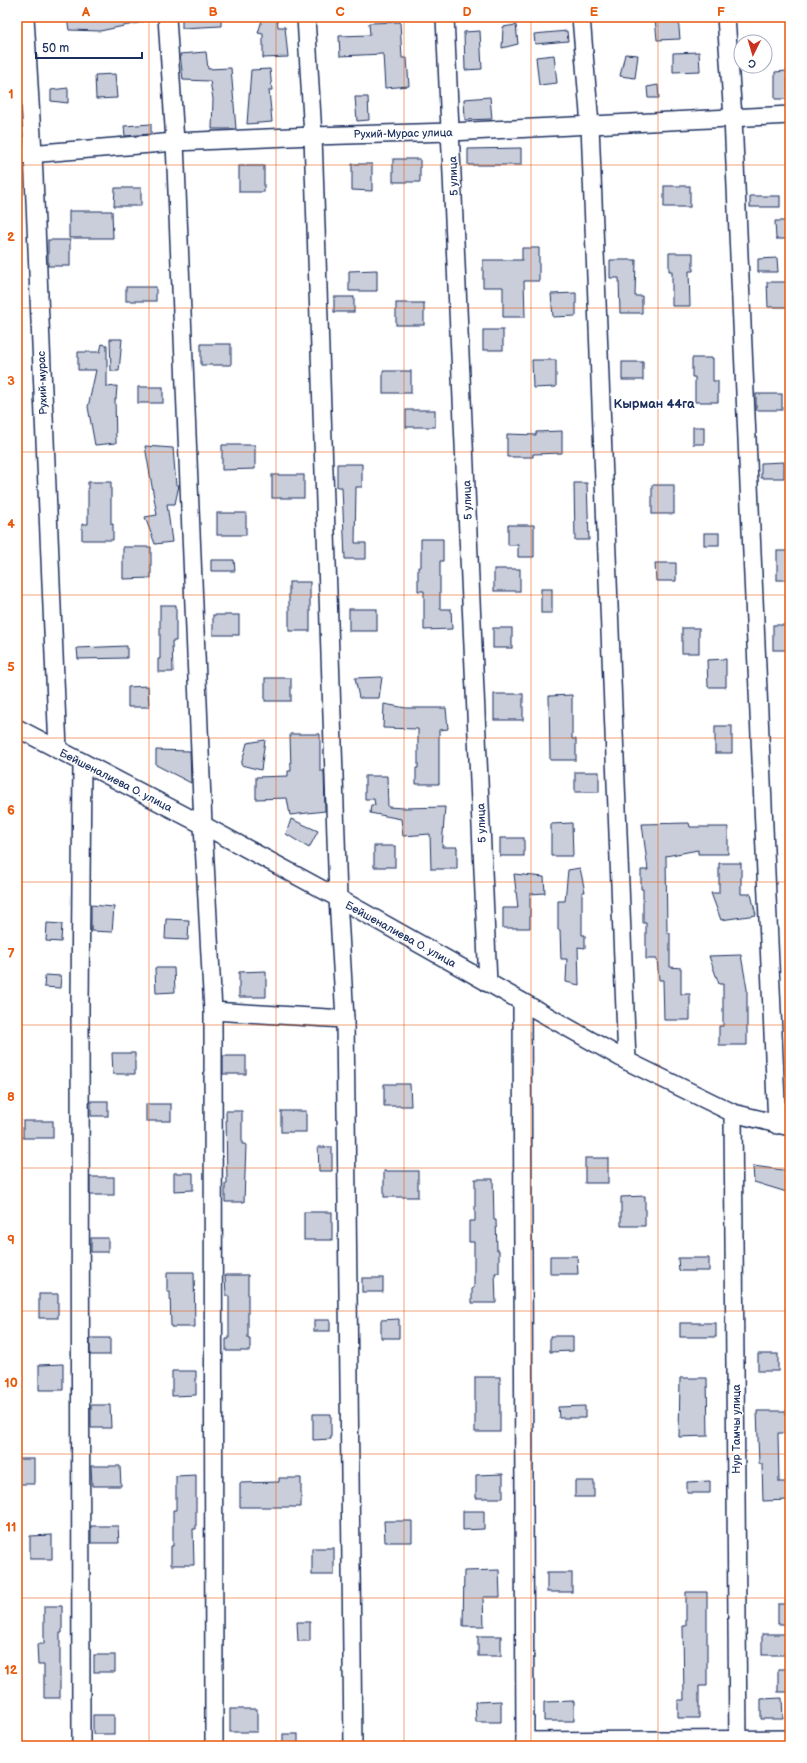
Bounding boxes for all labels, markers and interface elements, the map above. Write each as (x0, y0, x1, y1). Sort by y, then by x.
text: A (81, 4, 90, 20)
text: B (208, 4, 218, 20)
text: C (335, 4, 345, 20)
text: D (462, 4, 472, 20)
text: E (590, 4, 599, 20)
text: F (717, 4, 725, 20)
scale bar (36, 34, 142, 60)
north arrow (733, 34, 773, 74)
text: 50 m (42, 41, 69, 56)
text: С (747, 57, 757, 70)
text: 1 (8, 86, 14, 102)
street label: Рухий-Мурас улица (353, 126, 453, 141)
street label: 5 улица (446, 155, 461, 196)
text: 2 (7, 229, 15, 245)
street label: Рухий-мурас (35, 350, 50, 415)
text: 3 (7, 373, 15, 389)
district label: Кырман 44га (613, 396, 695, 412)
street label: 5 улица (460, 479, 475, 520)
text: 4 (7, 516, 15, 532)
text: 5 (7, 659, 15, 675)
street label: Бейшеналиева О. улица (57, 746, 175, 815)
text: 6 (7, 802, 15, 818)
street label: 5 улица (474, 802, 489, 843)
street label: Бейшеналиева О. улица (343, 899, 459, 971)
text: 7 (7, 946, 15, 962)
text: 8 (7, 1089, 15, 1105)
text: 9 (7, 1232, 15, 1248)
text: 10 (4, 1375, 18, 1391)
street label: Нур Тамчы улица (730, 1384, 743, 1474)
text: 11 (6, 1519, 16, 1535)
text: 12 (4, 1662, 18, 1678)

